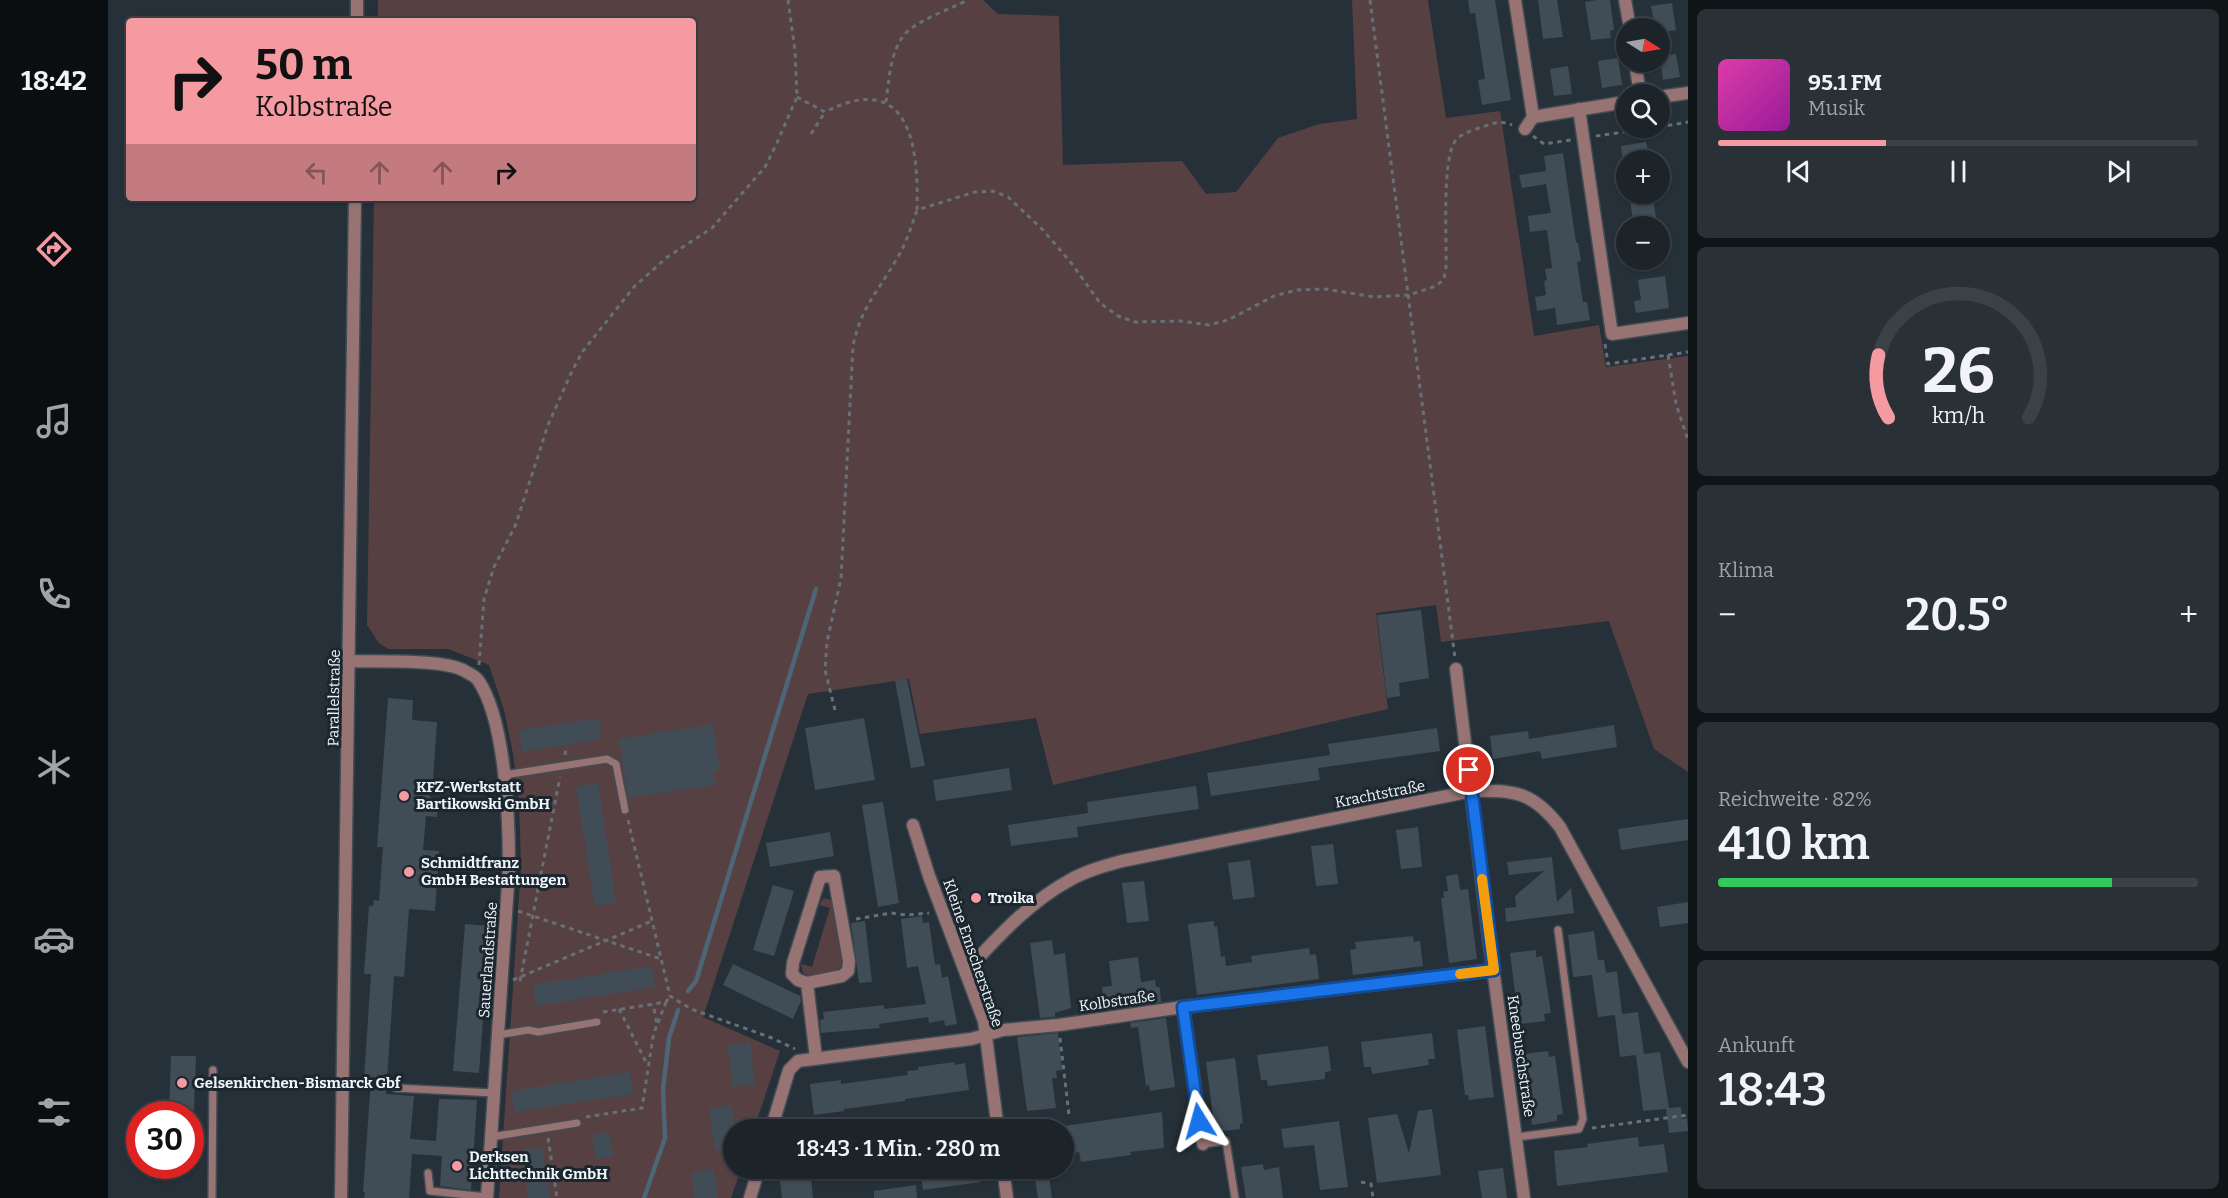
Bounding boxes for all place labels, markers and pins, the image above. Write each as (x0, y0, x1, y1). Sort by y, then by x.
pin (1443, 744, 1494, 795)
place label: KFZ-Werkstatt Bartikowski GmbH (416, 778, 550, 813)
marker: KFZ-Werkstatt Bartikowski GmbH (397, 789, 411, 803)
place label: Schmidtfranz GmbH Bestattungen (421, 854, 566, 889)
marker: Schmidtfranz GmbH Bestattungen (402, 865, 416, 879)
place label: Troika (988, 889, 1035, 907)
marker: Troika (969, 891, 983, 905)
place label: Gelsenkirchen-Bismarck Gbf (194, 1074, 402, 1092)
marker: Gelsenkirchen-Bismarck Gbf (175, 1076, 189, 1090)
place label: Derksen Lichttechnik GmbH (469, 1148, 608, 1183)
marker: Derksen Lichttechnik GmbH (450, 1159, 464, 1173)

